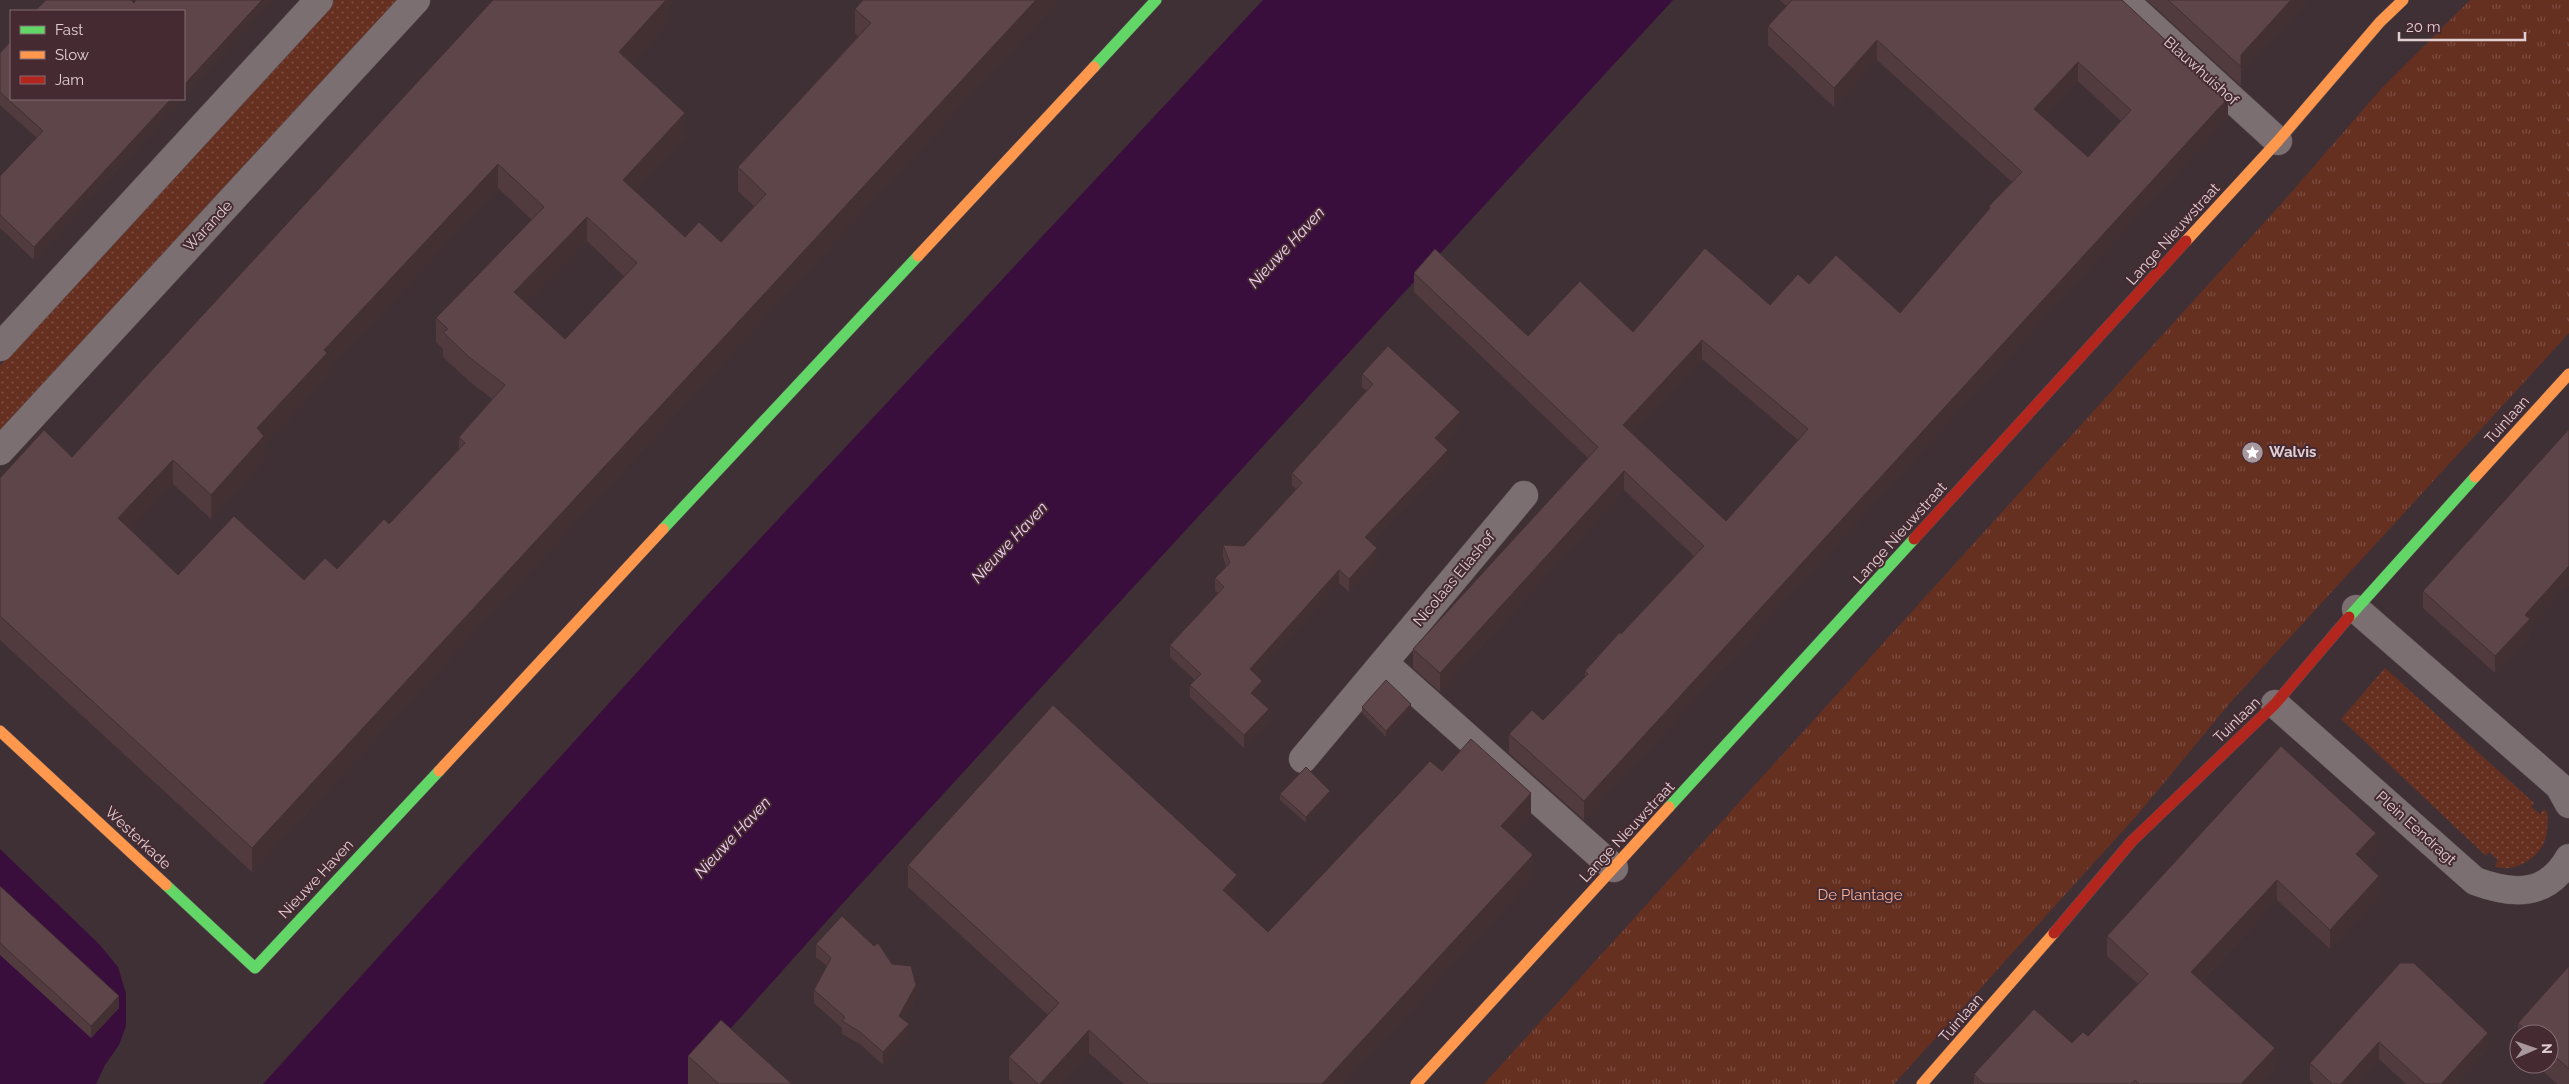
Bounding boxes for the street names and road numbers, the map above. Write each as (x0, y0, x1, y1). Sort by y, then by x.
street label: Blauwhuishof (2160, 33, 2243, 110)
street label: Lange Nieuwstraat (2122, 179, 2224, 289)
street label: Warande (180, 197, 236, 255)
street label: Tuinlaan (2481, 392, 2533, 448)
street label: Lange Nieuwstraat (1849, 478, 1951, 588)
street label: Nicolaas Eliashof (1409, 527, 1499, 630)
street label: Tuinlaan (2210, 693, 2264, 747)
street label: Lange Nieuwstraat (1576, 778, 1678, 886)
street label: Plein Eendragt (2372, 787, 2460, 869)
street label: Westerkade (101, 803, 175, 873)
street label: Nieuwe Haven (275, 836, 357, 922)
street label: Tuinlaan (1935, 990, 1987, 1046)

